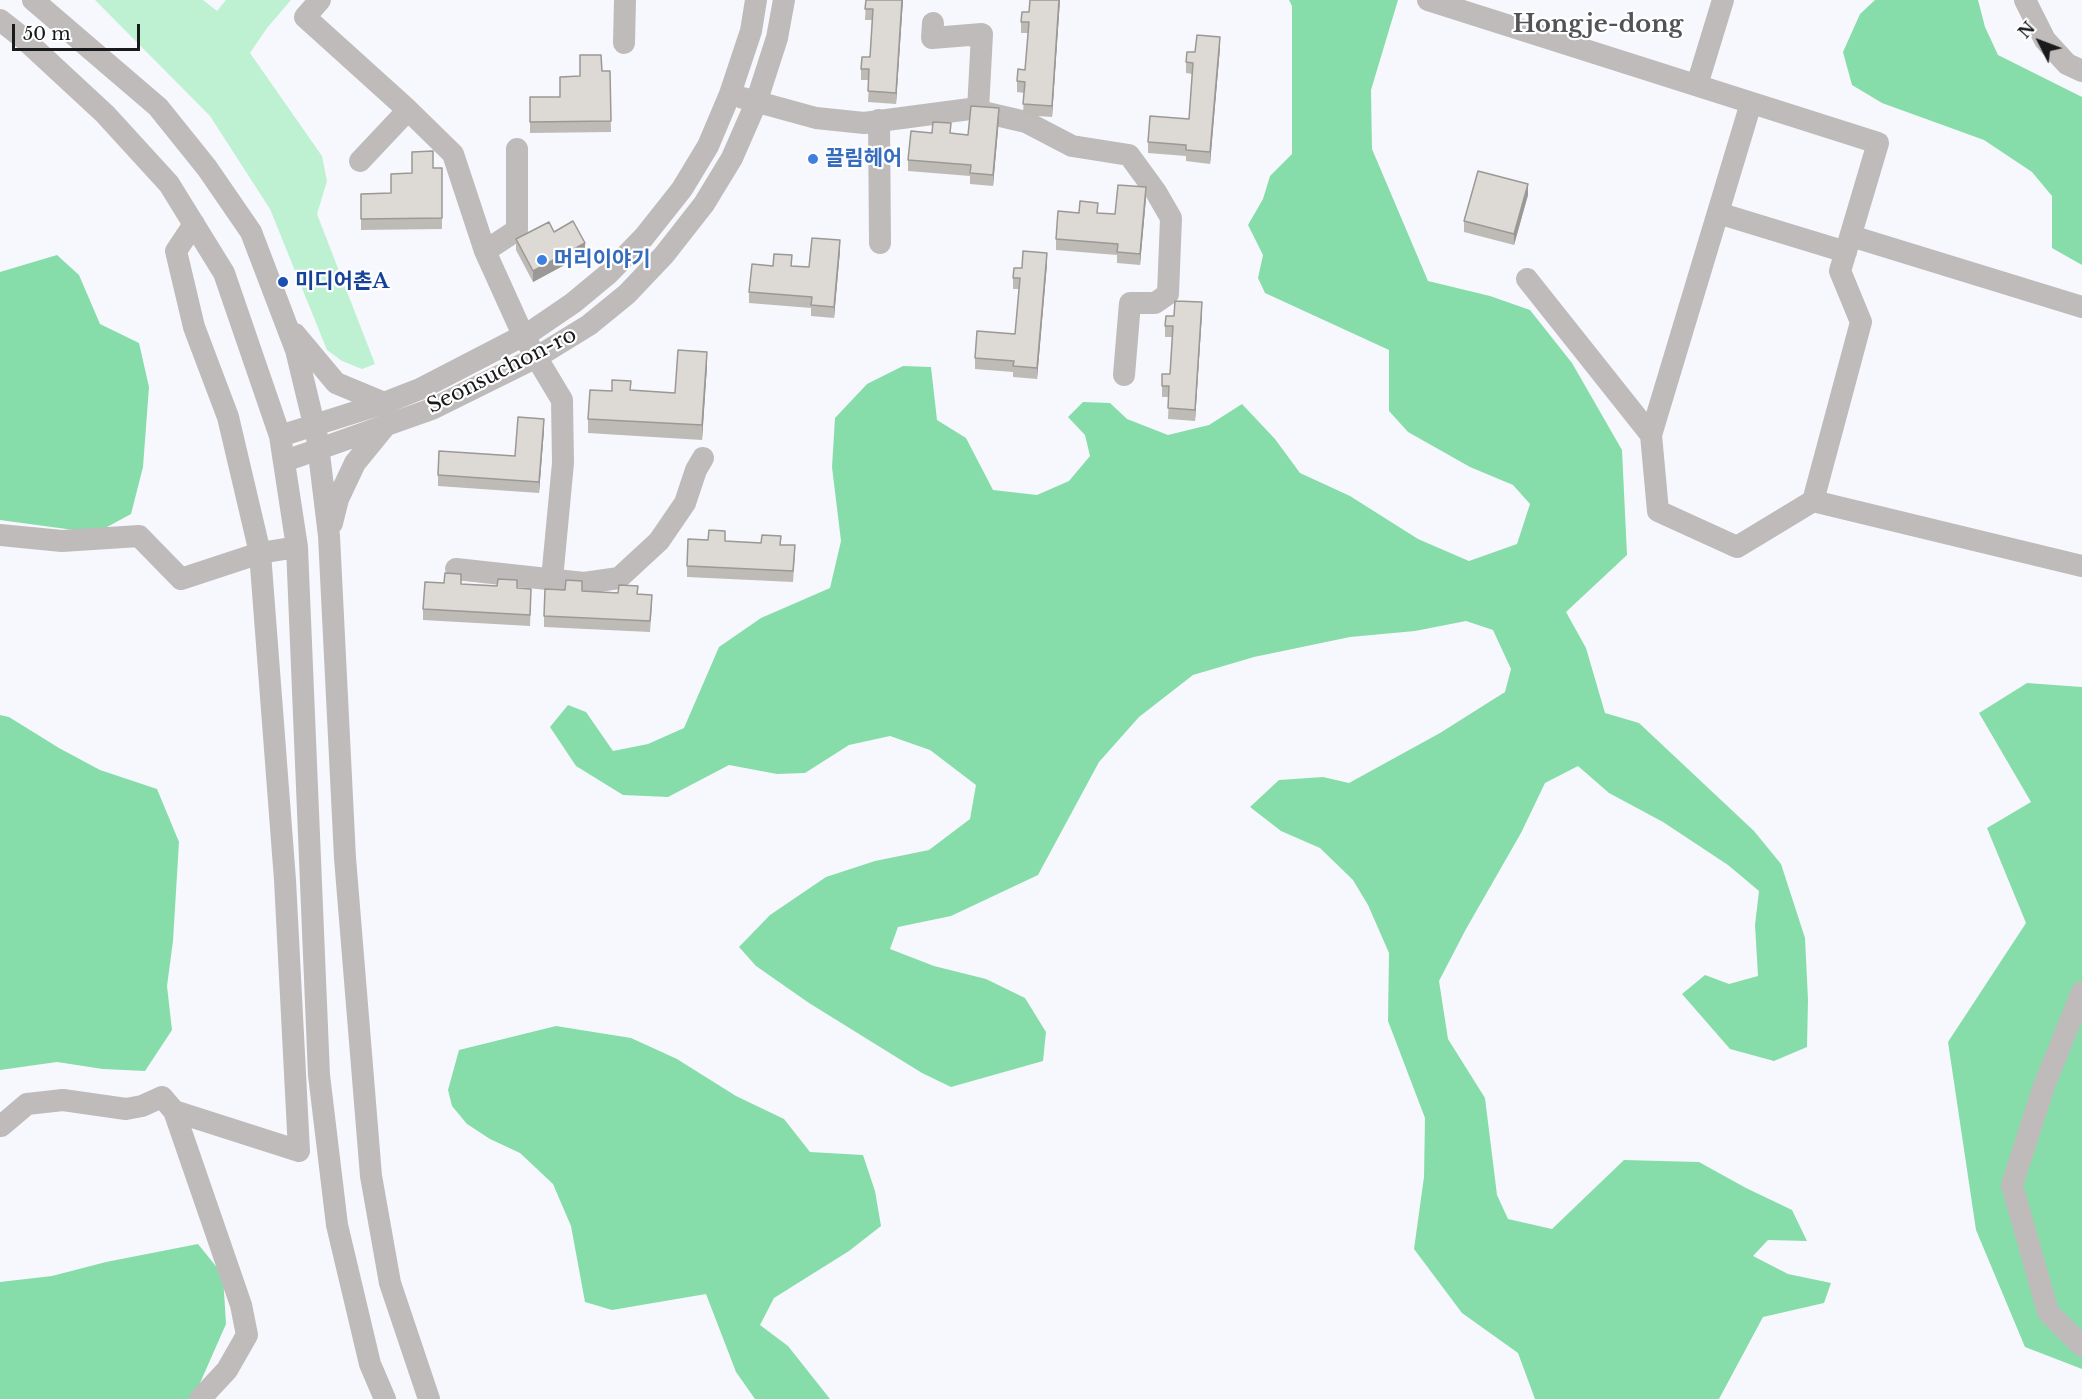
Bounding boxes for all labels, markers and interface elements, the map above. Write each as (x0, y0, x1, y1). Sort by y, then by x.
district label: Hongje-dong (1513, 11, 1683, 39)
scale bar (15, 12, 142, 50)
north arrow (2010, 12, 2070, 72)
text: N (2014, 18, 2039, 42)
text: 50 m (23, 23, 71, 45)
place label: 끌림헤어 (825, 146, 902, 172)
marker: 끌림헤어 (806, 152, 820, 166)
place label: 머리이야기 (554, 247, 651, 273)
marker: 머리이야기 (535, 253, 549, 267)
place label: 미디어촌A (295, 269, 389, 295)
marker: 미디어촌A (276, 275, 290, 289)
street label: Seonsuchon-ro (423, 322, 581, 420)

